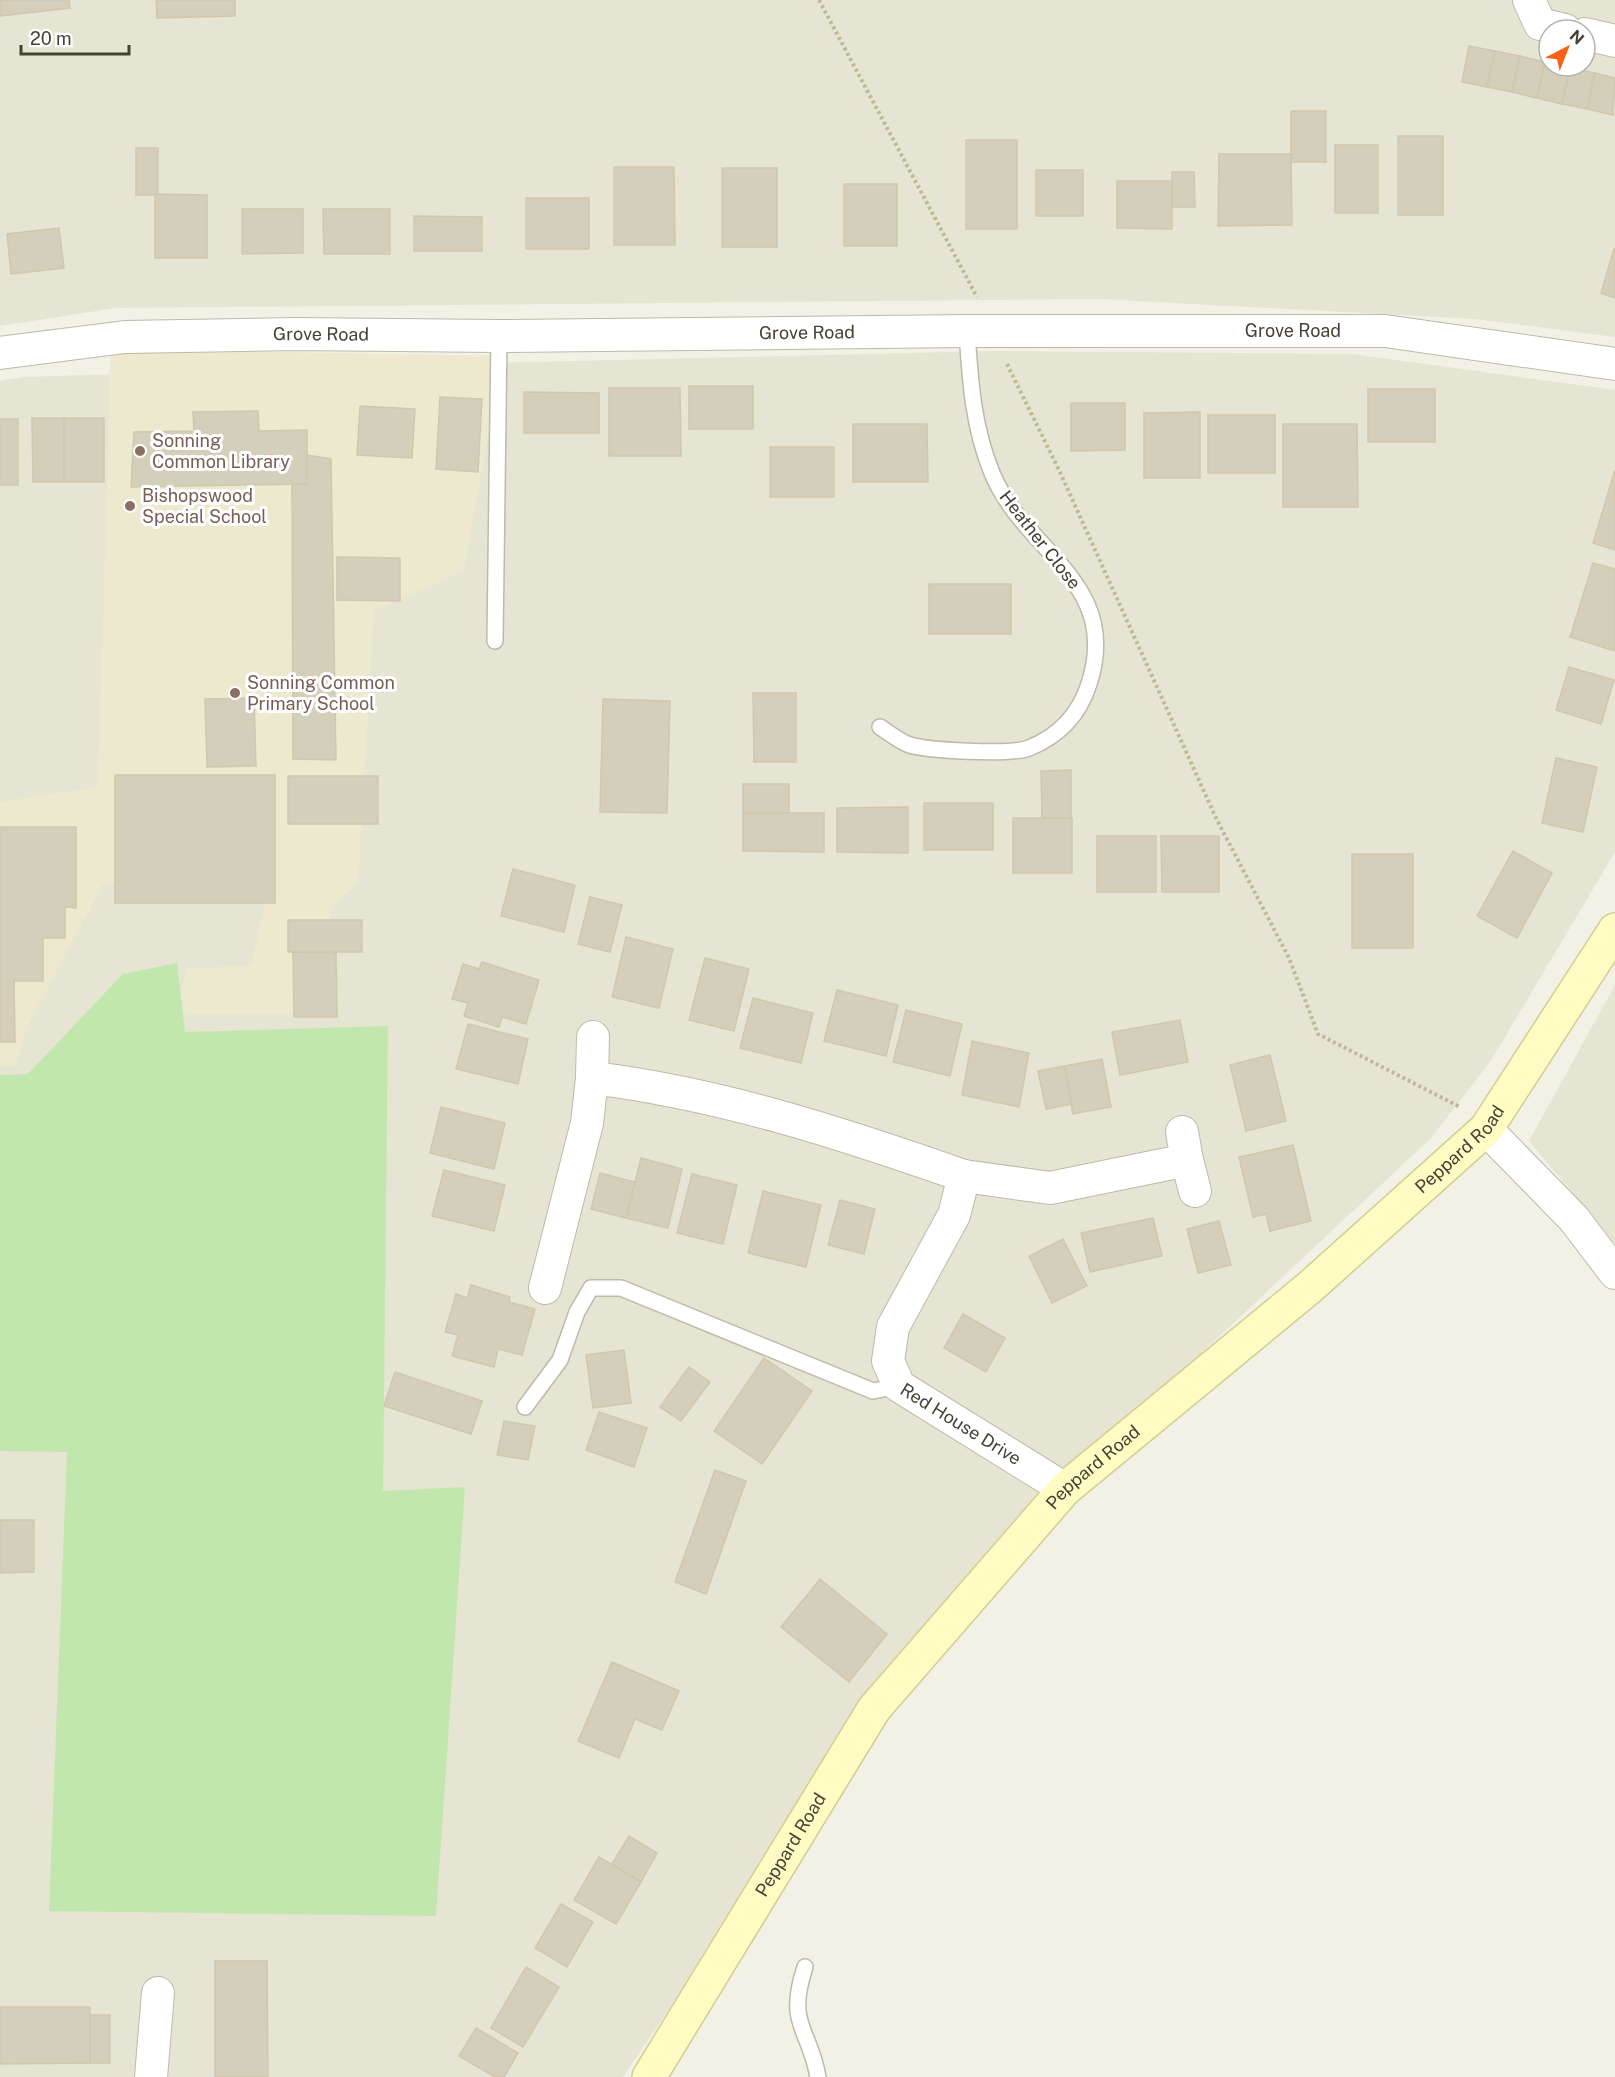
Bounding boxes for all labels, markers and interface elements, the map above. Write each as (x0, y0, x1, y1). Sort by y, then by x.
scale bar (21, 18, 129, 56)
north arrow (1537, 18, 1597, 78)
text: N (1566, 26, 1588, 48)
text: 20 m (30, 28, 72, 49)
street label: Grove Road (1245, 320, 1341, 341)
street label: Grove Road (759, 321, 855, 343)
street label: Grove Road (273, 323, 369, 345)
place label: Sonning Common Library (152, 430, 290, 472)
marker: Sonning Common Library (133, 444, 147, 458)
place label: Bishopswood Special School (142, 485, 267, 527)
street label: Heather Close (995, 486, 1085, 593)
marker: Bishopswood Special School (123, 499, 137, 513)
place label: Sonning Common Primary School (247, 672, 395, 714)
marker: Sonning Common Primary School (228, 686, 242, 700)
street label: Peppard Road (1411, 1101, 1509, 1198)
street label: Red House Drive (897, 1378, 1025, 1469)
street label: Peppard Road (1041, 1421, 1144, 1513)
street label: Peppard Road (751, 1789, 830, 1900)

